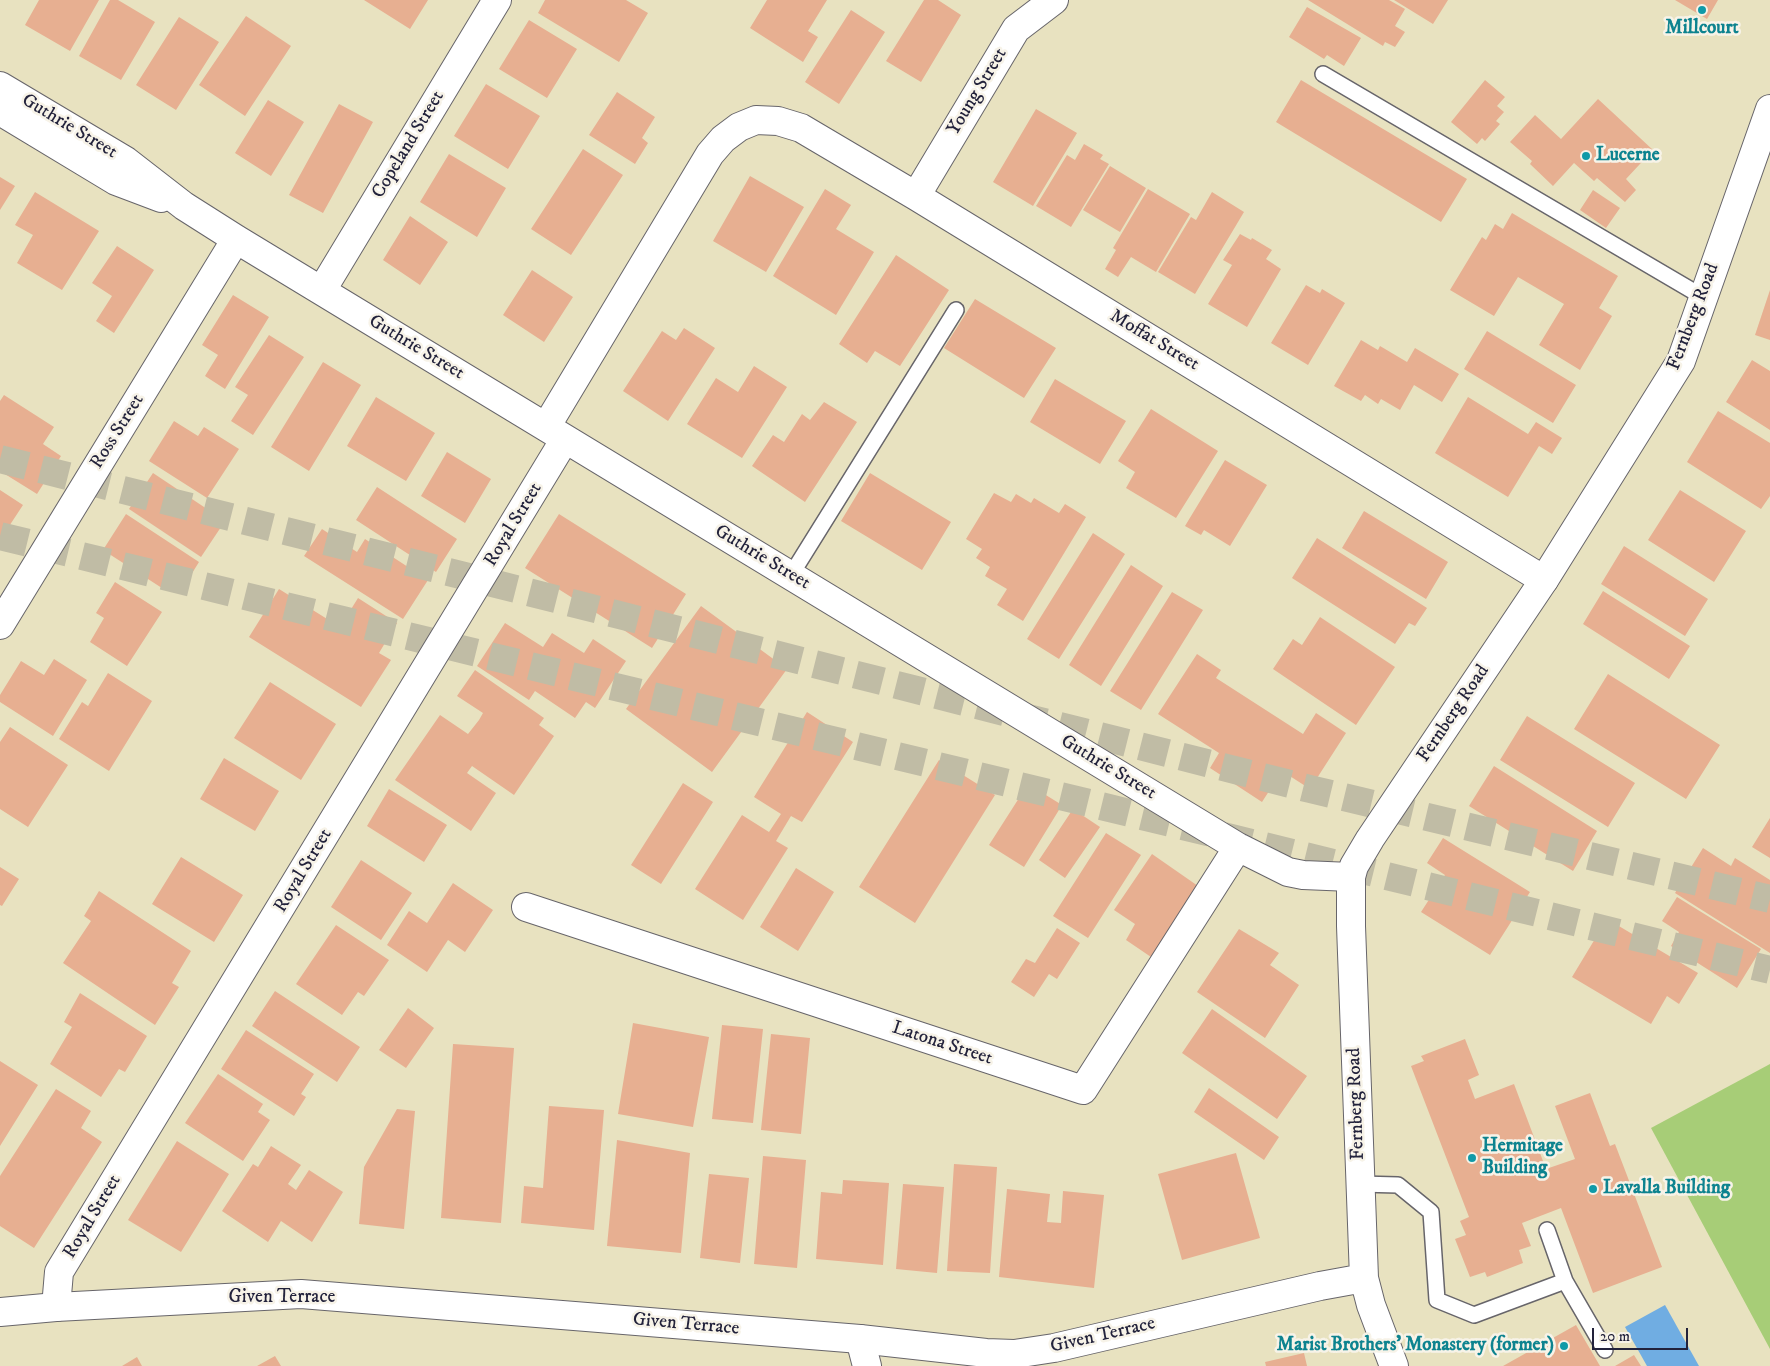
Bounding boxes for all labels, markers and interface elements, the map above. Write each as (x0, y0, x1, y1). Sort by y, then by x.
marker: Millcourt (1696, 4, 1708, 16)
place label: Millcourt (1665, 18, 1739, 40)
street label: Young Street (943, 44, 1013, 140)
street label: Copeland Street (368, 87, 450, 203)
street label: Guthrie Street (17, 90, 121, 164)
place label: Lucerne (1596, 145, 1660, 167)
marker: Lucerne (1580, 150, 1592, 162)
street label: Fernberg Road (1663, 260, 1725, 374)
street label: Moffat Street (1105, 305, 1203, 377)
street label: Guthrie Street (364, 311, 468, 385)
street label: Ross Street (86, 391, 150, 473)
street label: Royal Street (480, 479, 548, 571)
street label: Guthrie Street (710, 521, 814, 595)
street label: Fernberg Road (1413, 661, 1495, 767)
street label: Guthrie Street (1056, 731, 1160, 805)
street label: Royal Street (270, 825, 338, 917)
street label: Latona Street (889, 1017, 995, 1071)
street label: Fernberg Road (1344, 1047, 1370, 1161)
place label: Hermitage Building (1482, 1136, 1563, 1180)
marker: Hermitage Building (1466, 1152, 1478, 1164)
street label: Royal Street (59, 1171, 127, 1263)
place label: Lavalla Building (1603, 1178, 1730, 1200)
marker: Lavalla Building (1587, 1183, 1599, 1195)
street label: Given Terrace (229, 1287, 335, 1309)
street label: Given Terrace (632, 1309, 740, 1341)
street label: Given Terrace (1048, 1313, 1158, 1359)
scale bar (1595, 1318, 1691, 1350)
text: 20 m (1600, 1327, 1630, 1346)
place label: Marist Brothers' Monastery (former) (1277, 1335, 1554, 1357)
marker: Marist Brothers' Monastery (former) (1558, 1340, 1570, 1352)

